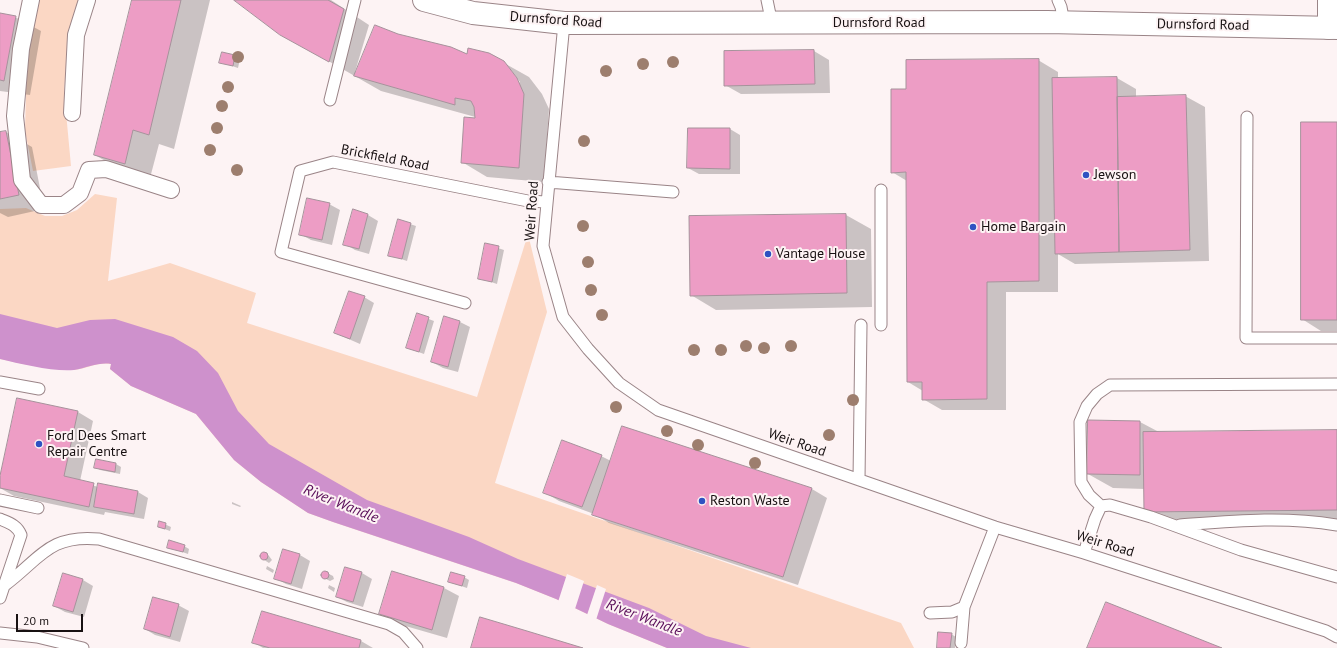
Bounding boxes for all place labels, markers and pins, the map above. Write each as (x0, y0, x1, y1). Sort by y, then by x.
place label: Jewson (1094, 167, 1136, 183)
marker: Jewson (1081, 170, 1091, 180)
place label: Home Bargain (981, 219, 1066, 235)
marker: Home Bargain (968, 222, 978, 232)
place label: Vantage House (776, 246, 865, 262)
marker: Vantage House (763, 249, 773, 259)
place label: Ford Dees Smart Repair Centre (47, 428, 146, 460)
marker: Ford Dees Smart Repair Centre (34, 439, 44, 449)
place label: Reston Waste (710, 493, 790, 509)
marker: Reston Waste (697, 496, 707, 506)

